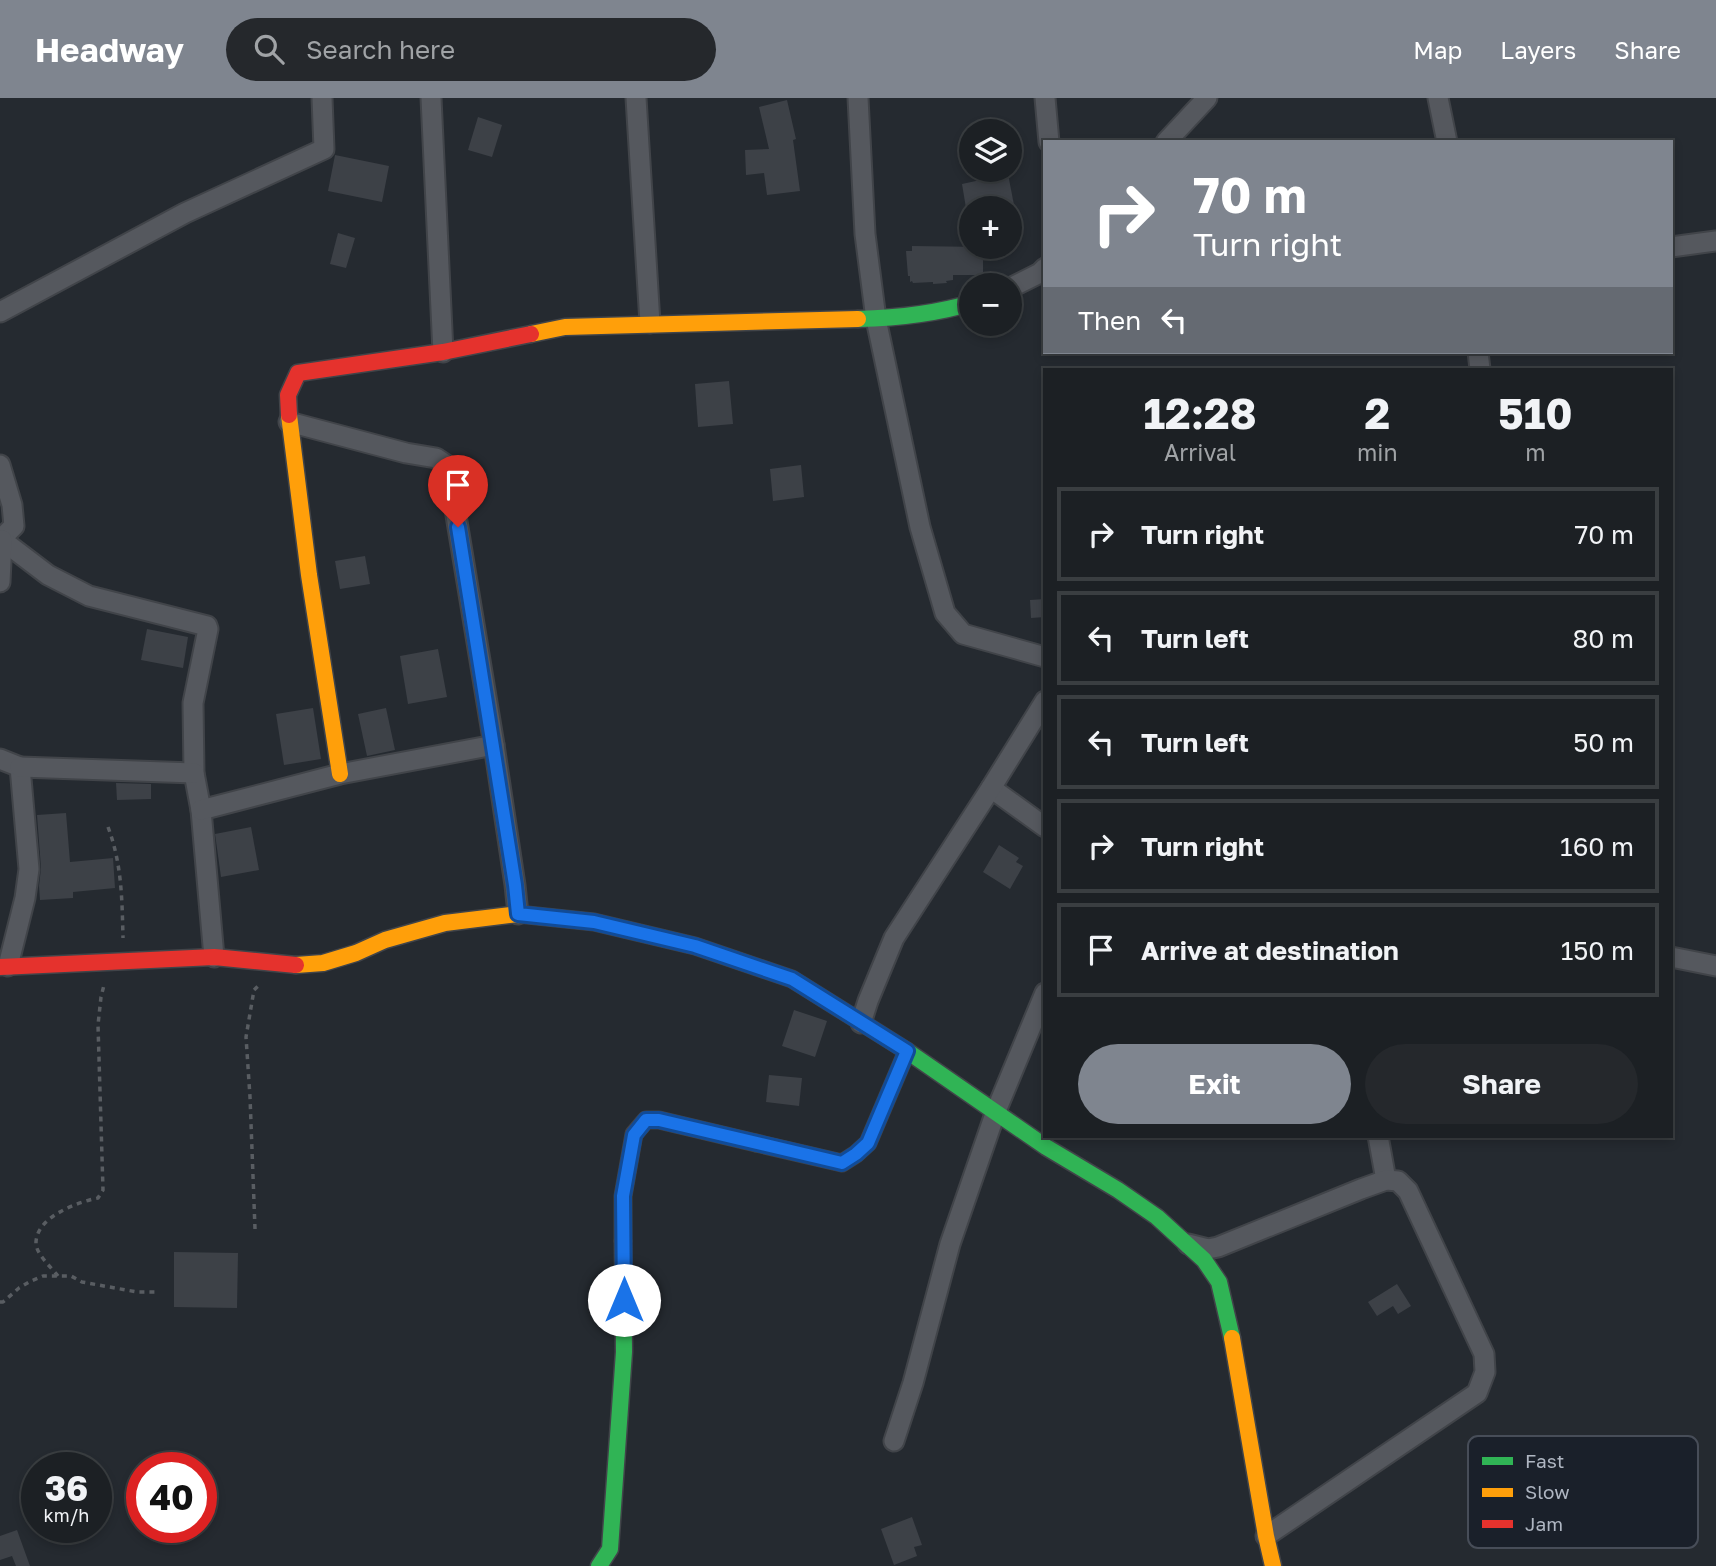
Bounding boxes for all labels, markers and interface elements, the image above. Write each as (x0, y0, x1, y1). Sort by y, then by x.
search box (226, 18, 716, 81)
text: Headway (35, 30, 184, 69)
icon: search (250, 30, 288, 68)
text: Search here (306, 34, 455, 65)
text: Map (1413, 35, 1462, 64)
text: Layers (1500, 35, 1576, 64)
text: Share (1614, 35, 1681, 64)
map controls (959, 119, 1022, 336)
button: layers (959, 119, 1022, 182)
text: 70 m (1193, 165, 1307, 224)
icon: right (1078, 168, 1169, 259)
button: + (959, 196, 1022, 259)
text: Turn right (1193, 225, 1342, 263)
button: − (959, 273, 1022, 336)
icon: left (1155, 301, 1193, 339)
text: Then (1078, 305, 1141, 336)
text: 12:28 (1143, 388, 1257, 438)
text: 2 (1365, 388, 1390, 438)
text: 510 (1498, 388, 1573, 438)
text: Arrival (1164, 438, 1236, 466)
text: min (1357, 438, 1398, 466)
text: m (1525, 438, 1546, 466)
pin (428, 455, 488, 527)
icon: arrive (439, 466, 477, 504)
icon: right (1082, 515, 1120, 553)
text: Turn right (1141, 519, 1264, 550)
text: 70 m (1575, 519, 1634, 550)
icon: left (1082, 619, 1120, 657)
text: Turn left (1141, 623, 1249, 654)
text: 80 m (1573, 623, 1634, 654)
icon: left (1082, 723, 1120, 761)
text: Turn left (1141, 727, 1249, 758)
text: 50 m (1573, 727, 1634, 758)
icon: right (1082, 827, 1120, 865)
text: Turn right (1141, 831, 1264, 862)
text: 160 m (1560, 831, 1634, 862)
icon: arrive (1082, 931, 1120, 969)
text: Arrive at destination (1141, 935, 1399, 966)
text: 150 m (1561, 935, 1634, 966)
button: Exit (1078, 1044, 1351, 1124)
button: Share (1365, 1044, 1638, 1124)
position arrow (587, 1263, 661, 1337)
legend (1468, 1436, 1698, 1548)
text: Fast (1525, 1449, 1564, 1472)
speed limit sign: 40 (126, 1452, 217, 1543)
text: 36 (45, 1467, 88, 1509)
text: Slow (1525, 1480, 1570, 1503)
text: km/h (44, 1504, 89, 1526)
text: Jam (1525, 1512, 1563, 1535)

